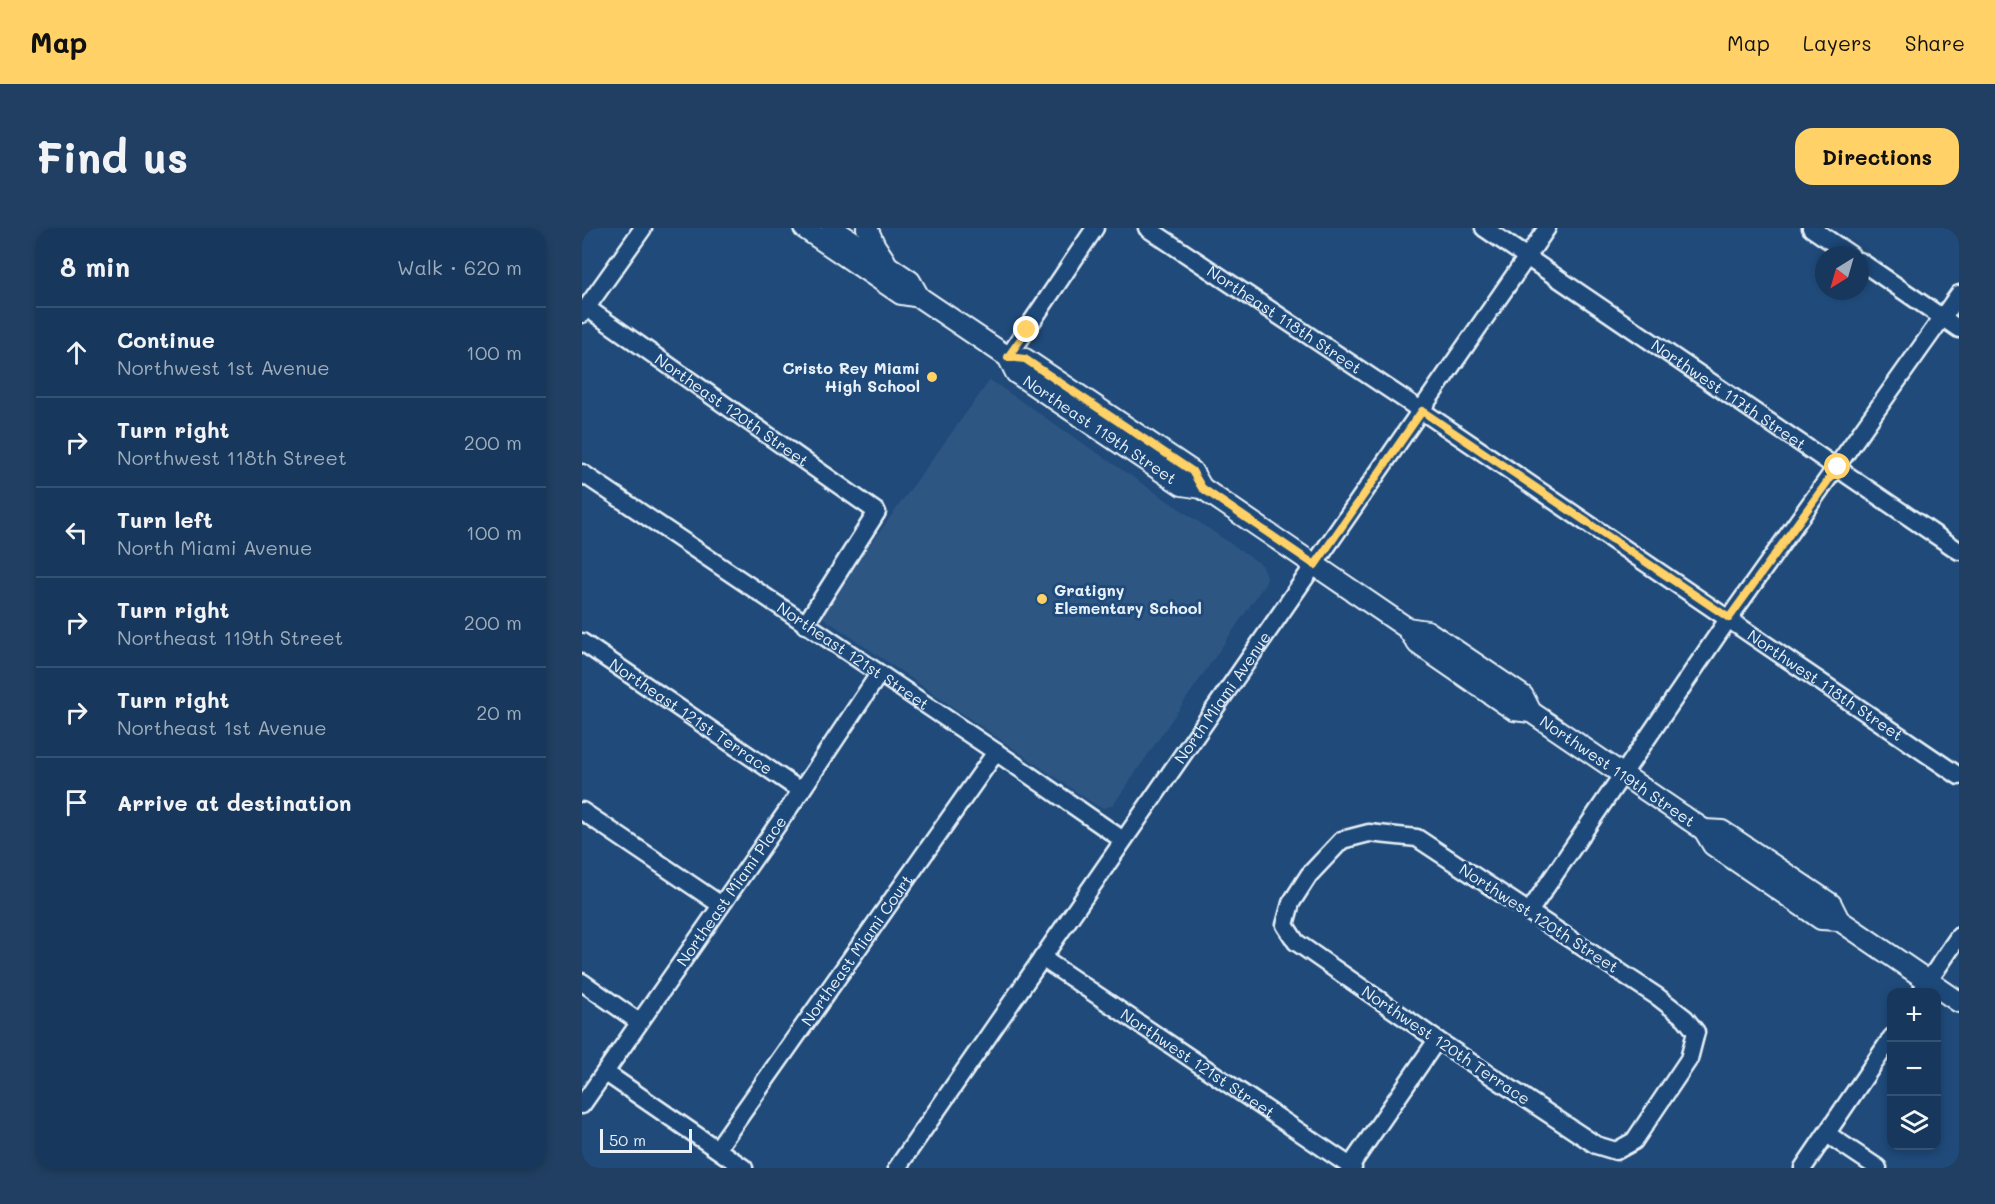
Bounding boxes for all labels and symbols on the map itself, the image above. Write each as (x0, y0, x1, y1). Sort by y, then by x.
north arrow (1815, 246, 1869, 300)
street label: Northeast 118th Street (1203, 260, 1366, 378)
route end (1013, 316, 1039, 342)
street label: Northwest 117th Street (1647, 334, 1811, 454)
street label: Northeast 120th Street (651, 348, 813, 471)
place label: Cristo Rey Miami High School (782, 357, 920, 396)
marker: Cristo Rey Miami High School (925, 370, 939, 384)
street label: Northeast 119th Street (1019, 370, 1181, 489)
route start (1824, 453, 1850, 479)
place label: Gratigny Elementary School (1054, 579, 1202, 618)
marker: Gratigny Elementary School (1035, 592, 1049, 606)
street label: Northeast 121st Street (773, 596, 934, 714)
street label: Northwest 118th Street (1744, 624, 1908, 745)
street label: North Miami Avenue (1169, 627, 1275, 768)
street label: Northeast 121st Terrace (606, 653, 777, 779)
street label: Northwest 119th Street (1536, 710, 1700, 831)
street label: Northeast Miami Place (671, 811, 791, 970)
street label: Northwest 120th Street (1456, 858, 1623, 977)
street label: Northeast Miami Court (796, 870, 917, 1030)
street label: Northwest 120th Terrace (1358, 980, 1535, 1109)
street label: Northwest 121st Street (1117, 1003, 1279, 1122)
scale bar (600, 1126, 692, 1154)

